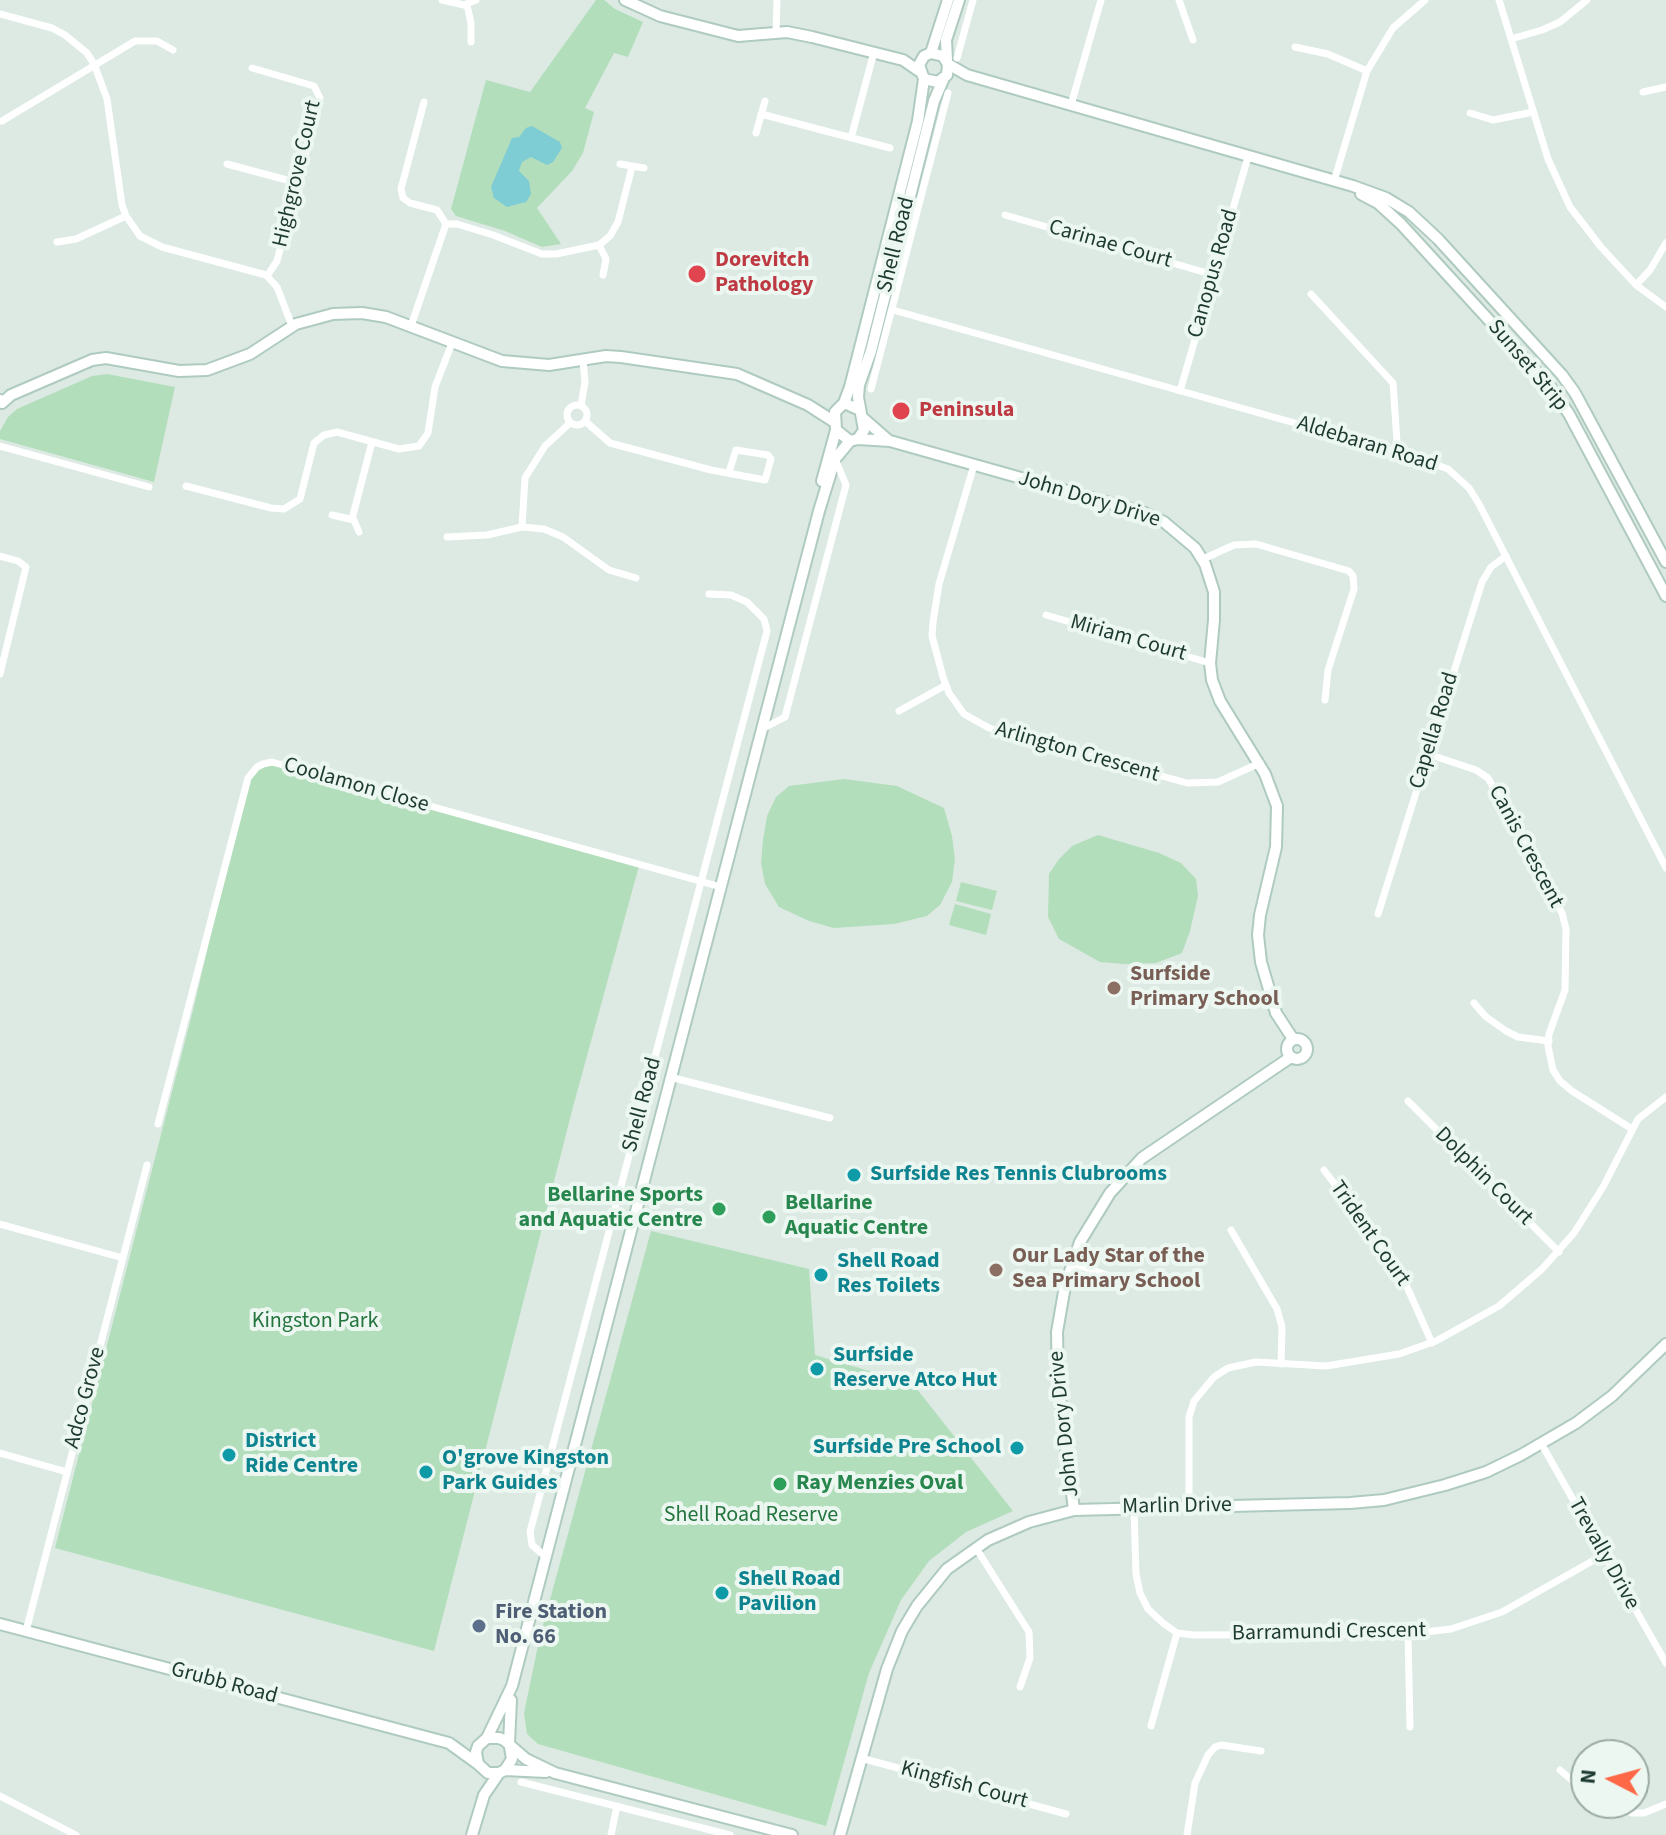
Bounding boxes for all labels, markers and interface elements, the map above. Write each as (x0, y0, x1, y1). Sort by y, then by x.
street label: Highgrove Court (268, 98, 328, 250)
street label: Shell Road (872, 195, 922, 295)
street label: Canopus Road (1183, 207, 1245, 341)
street label: Carinae Court (1045, 215, 1175, 275)
place label: Dorevitch Pathology (715, 248, 814, 300)
marker: Dorevitch Pathology (686, 263, 708, 285)
street label: Sunset Strip (1481, 315, 1573, 417)
place label: Peninsula (919, 398, 1014, 424)
marker: Peninsula (890, 400, 912, 422)
street label: Aldebaran Road (1294, 411, 1440, 479)
street label: John Dory Drive (1015, 466, 1163, 534)
street label: Miriam Court (1067, 610, 1189, 668)
street label: Capella Road (1405, 669, 1465, 793)
street label: Arlington Crescent (992, 717, 1162, 789)
street label: Coolamon Close (280, 753, 432, 819)
street label: Canis Crescent (1482, 781, 1568, 913)
place label: Surfside Primary School (1130, 962, 1279, 1014)
marker: Surfside Primary School (1105, 979, 1123, 997)
street label: Shell Road (618, 1055, 668, 1155)
street label: Dolphin Court (1428, 1122, 1538, 1232)
place label: Surfside Res Tennis Clubrooms (870, 1162, 1167, 1188)
marker: Surfside Res Tennis Clubrooms (845, 1166, 863, 1184)
street label: Trident Court (1323, 1176, 1415, 1292)
place label: Bellarine Sports and Aquatic Centre (519, 1183, 703, 1234)
place label: Bellarine Aquatic Centre (785, 1191, 928, 1242)
marker: Bellarine Sports and Aquatic Centre (710, 1200, 728, 1218)
marker: Bellarine Aquatic Centre (760, 1208, 778, 1226)
place label: Our Lady Star of the Sea Primary School (1012, 1244, 1205, 1296)
place label: Shell Road Res Toilets (837, 1249, 940, 1300)
marker: Our Lady Star of the Sea Primary School (987, 1261, 1005, 1279)
marker: Shell Road Res Toilets (812, 1266, 830, 1284)
park label: Kingston Park (252, 1309, 378, 1335)
place label: Surfside Reserve Atco Hut (833, 1343, 997, 1394)
street label: Adco Grove (60, 1344, 112, 1452)
street label: John Dory Drive (1044, 1350, 1086, 1498)
marker: Surfside Reserve Atco Hut (808, 1360, 826, 1378)
place label: District Ride Centre (245, 1429, 358, 1480)
place label: Surfside Pre School (813, 1435, 1001, 1461)
marker: Surfside Pre School (1008, 1439, 1026, 1457)
marker: District Ride Centre (220, 1446, 238, 1464)
place label: O'grove Kingston Park Guides (442, 1446, 609, 1498)
marker: O'grove Kingston Park Guides (417, 1463, 435, 1481)
place label: Ray Menzies Oval (796, 1471, 963, 1497)
marker: Ray Menzies Oval (771, 1475, 789, 1493)
street label: Marlin Drive (1122, 1493, 1232, 1521)
street label: Trevally Drive (1561, 1494, 1645, 1614)
park label: Shell Road Reserve (664, 1503, 838, 1529)
place label: Shell Road Pavilion (738, 1567, 841, 1618)
marker: Shell Road Pavilion (713, 1584, 731, 1602)
place label: Fire Station No. 66 (495, 1600, 607, 1652)
marker: Fire Station No. 66 (470, 1617, 488, 1635)
street label: Barramundi Crescent (1232, 1618, 1426, 1648)
street label: Grubb Road (168, 1657, 280, 1711)
north arrow (1570, 1739, 1650, 1819)
street label: Kingfish Court (898, 1756, 1030, 1816)
text: N (1571, 1768, 1605, 1786)

